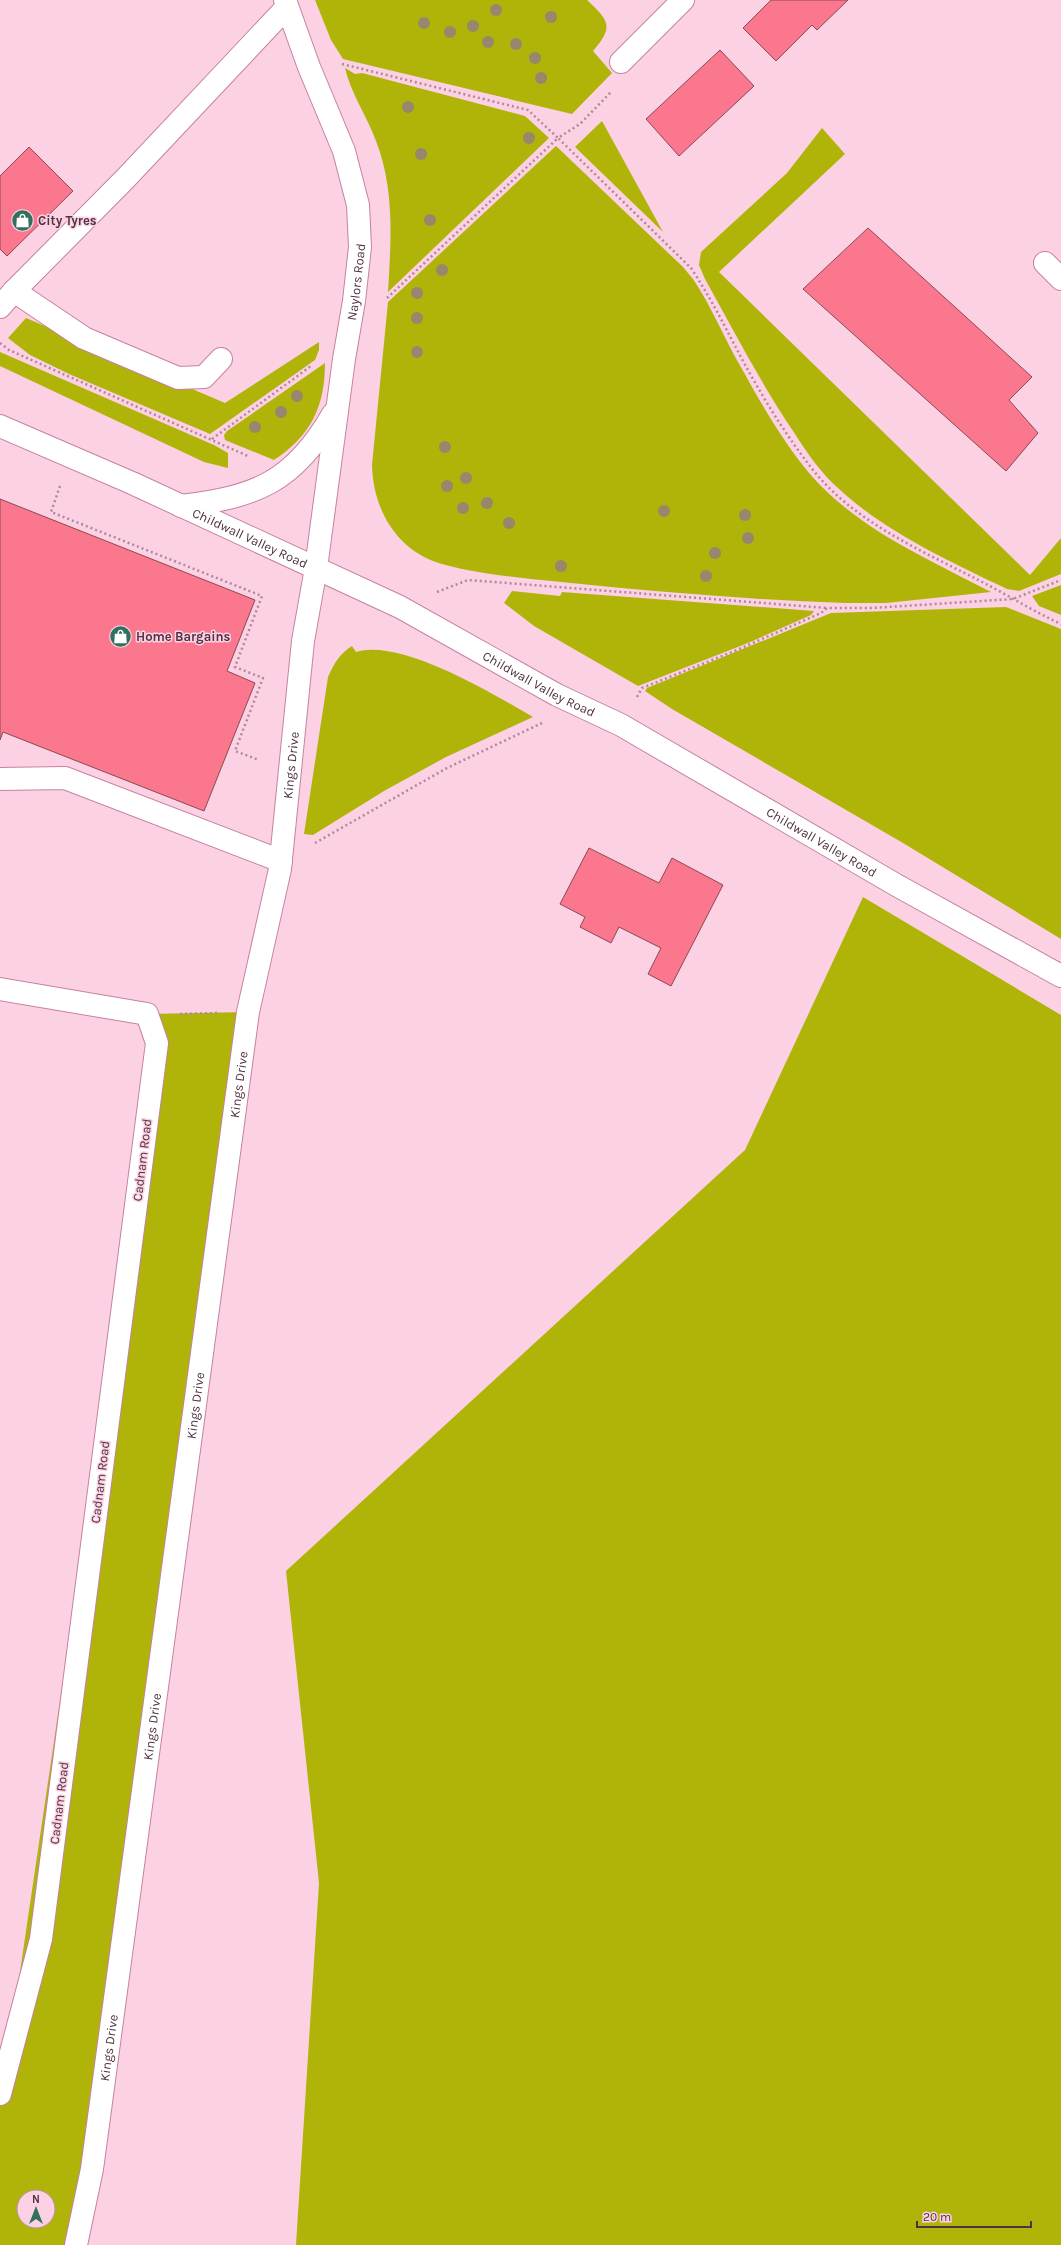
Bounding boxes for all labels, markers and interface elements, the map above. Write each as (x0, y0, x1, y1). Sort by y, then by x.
shop icon: City Tyres (9, 207, 35, 233)
place label: City Tyres (38, 213, 97, 228)
street label: Naylors Road (343, 242, 368, 321)
street label: Childwall Valley Road (190, 505, 310, 571)
shop icon: Home Bargains (108, 623, 134, 649)
place label: Home Bargains (136, 629, 231, 644)
street label: Childwall Valley Road (480, 648, 598, 719)
street label: Kings Drive (280, 731, 301, 799)
street label: Childwall Valley Road (764, 804, 880, 880)
street label: Kings Drive (226, 1050, 250, 1119)
street label: Cadnam Road (129, 1118, 155, 1202)
street label: Kings Drive (183, 1371, 207, 1440)
street label: Cadnam Road (87, 1440, 113, 1524)
street label: Kings Drive (140, 1692, 164, 1761)
street label: Cadnam Road (46, 1761, 72, 1845)
street label: Kings Drive (96, 2013, 120, 2082)
north arrow (16, 2189, 56, 2229)
text: N (32, 2193, 40, 2206)
scale bar (917, 2203, 1031, 2229)
text: 20 m (923, 2210, 951, 2224)

